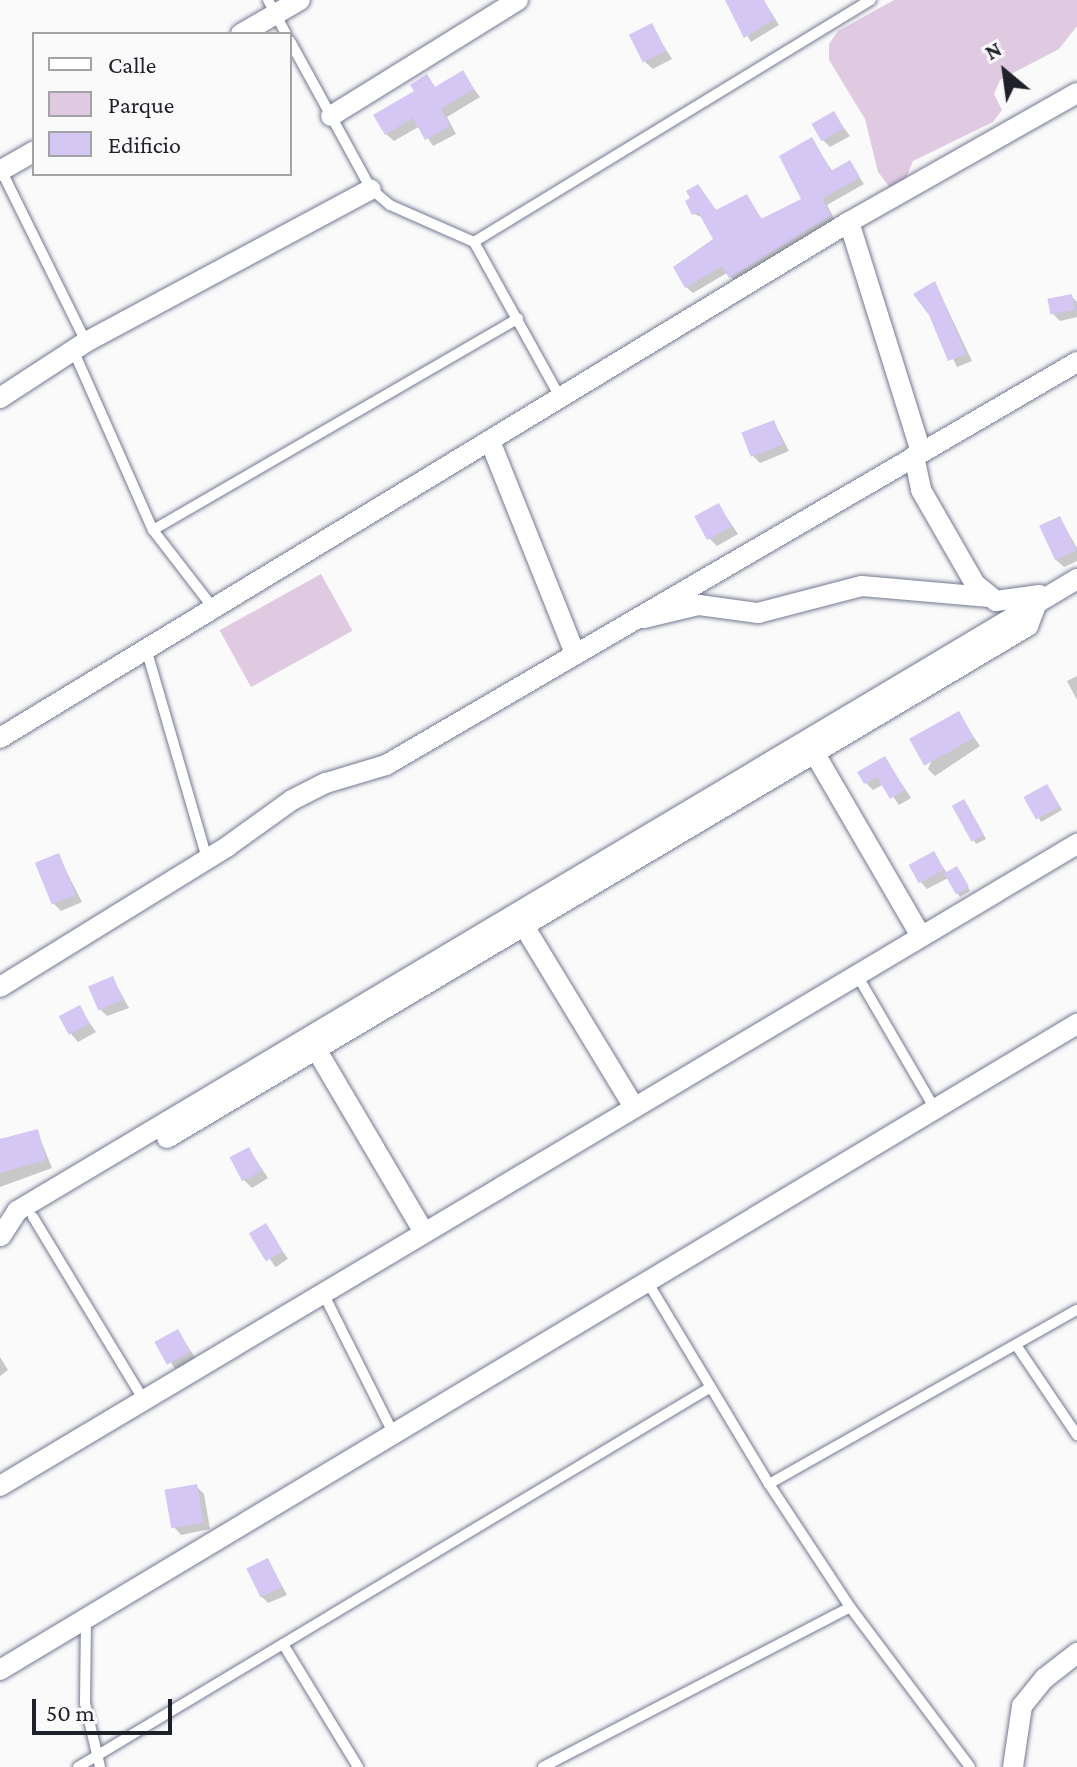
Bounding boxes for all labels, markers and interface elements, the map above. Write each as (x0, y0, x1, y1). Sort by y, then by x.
legend (32, 32, 292, 176)
north arrow (965, 32, 1045, 112)
text: N (981, 36, 1006, 65)
text: Calle (108, 51, 156, 78)
text: Parque (108, 91, 174, 118)
text: Edificio (108, 131, 181, 158)
scale bar (36, 1683, 176, 1733)
text: 50 m (46, 1699, 95, 1726)

